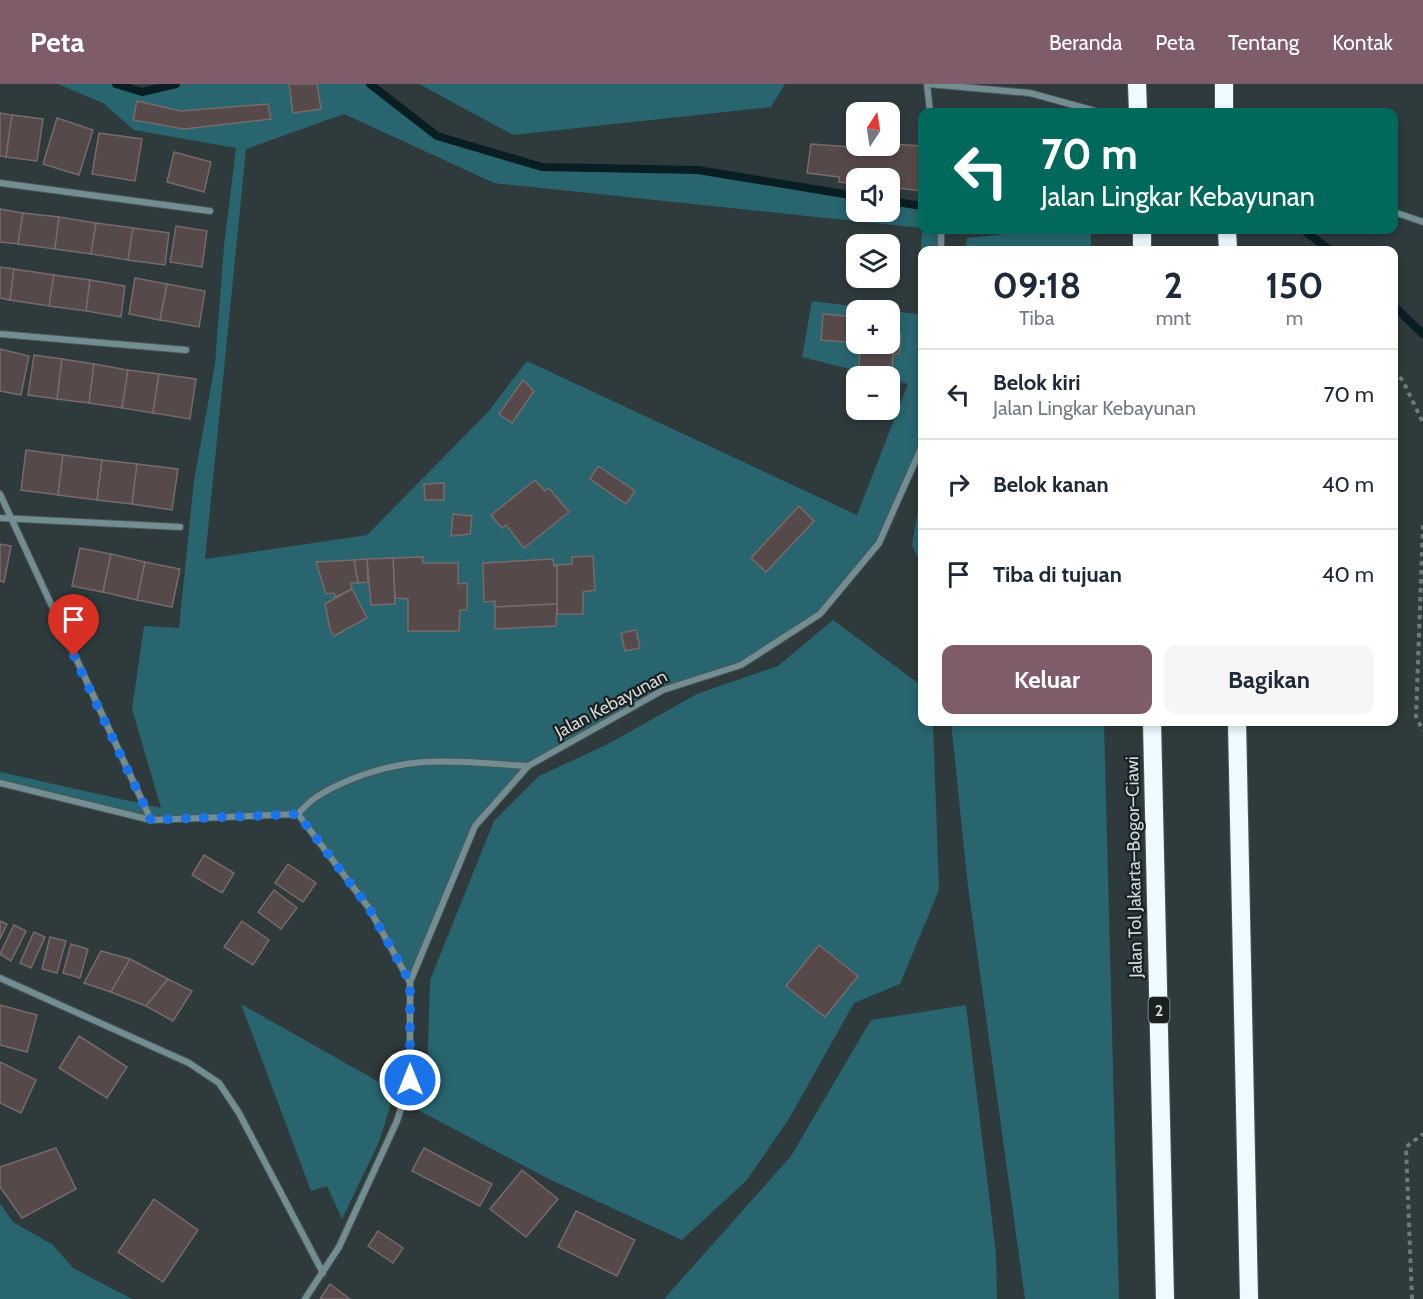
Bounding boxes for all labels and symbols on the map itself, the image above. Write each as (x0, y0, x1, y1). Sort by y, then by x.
north arrow (846, 102, 900, 156)
pin (48, 594, 99, 656)
street label: Jalan Kebayunan (550, 665, 671, 743)
street label: Jalan Tol Jakarta–Bogor–Ciawi (1121, 756, 1147, 979)
road number: 2 (1148, 997, 1170, 1023)
position arrow (378, 1048, 442, 1112)

